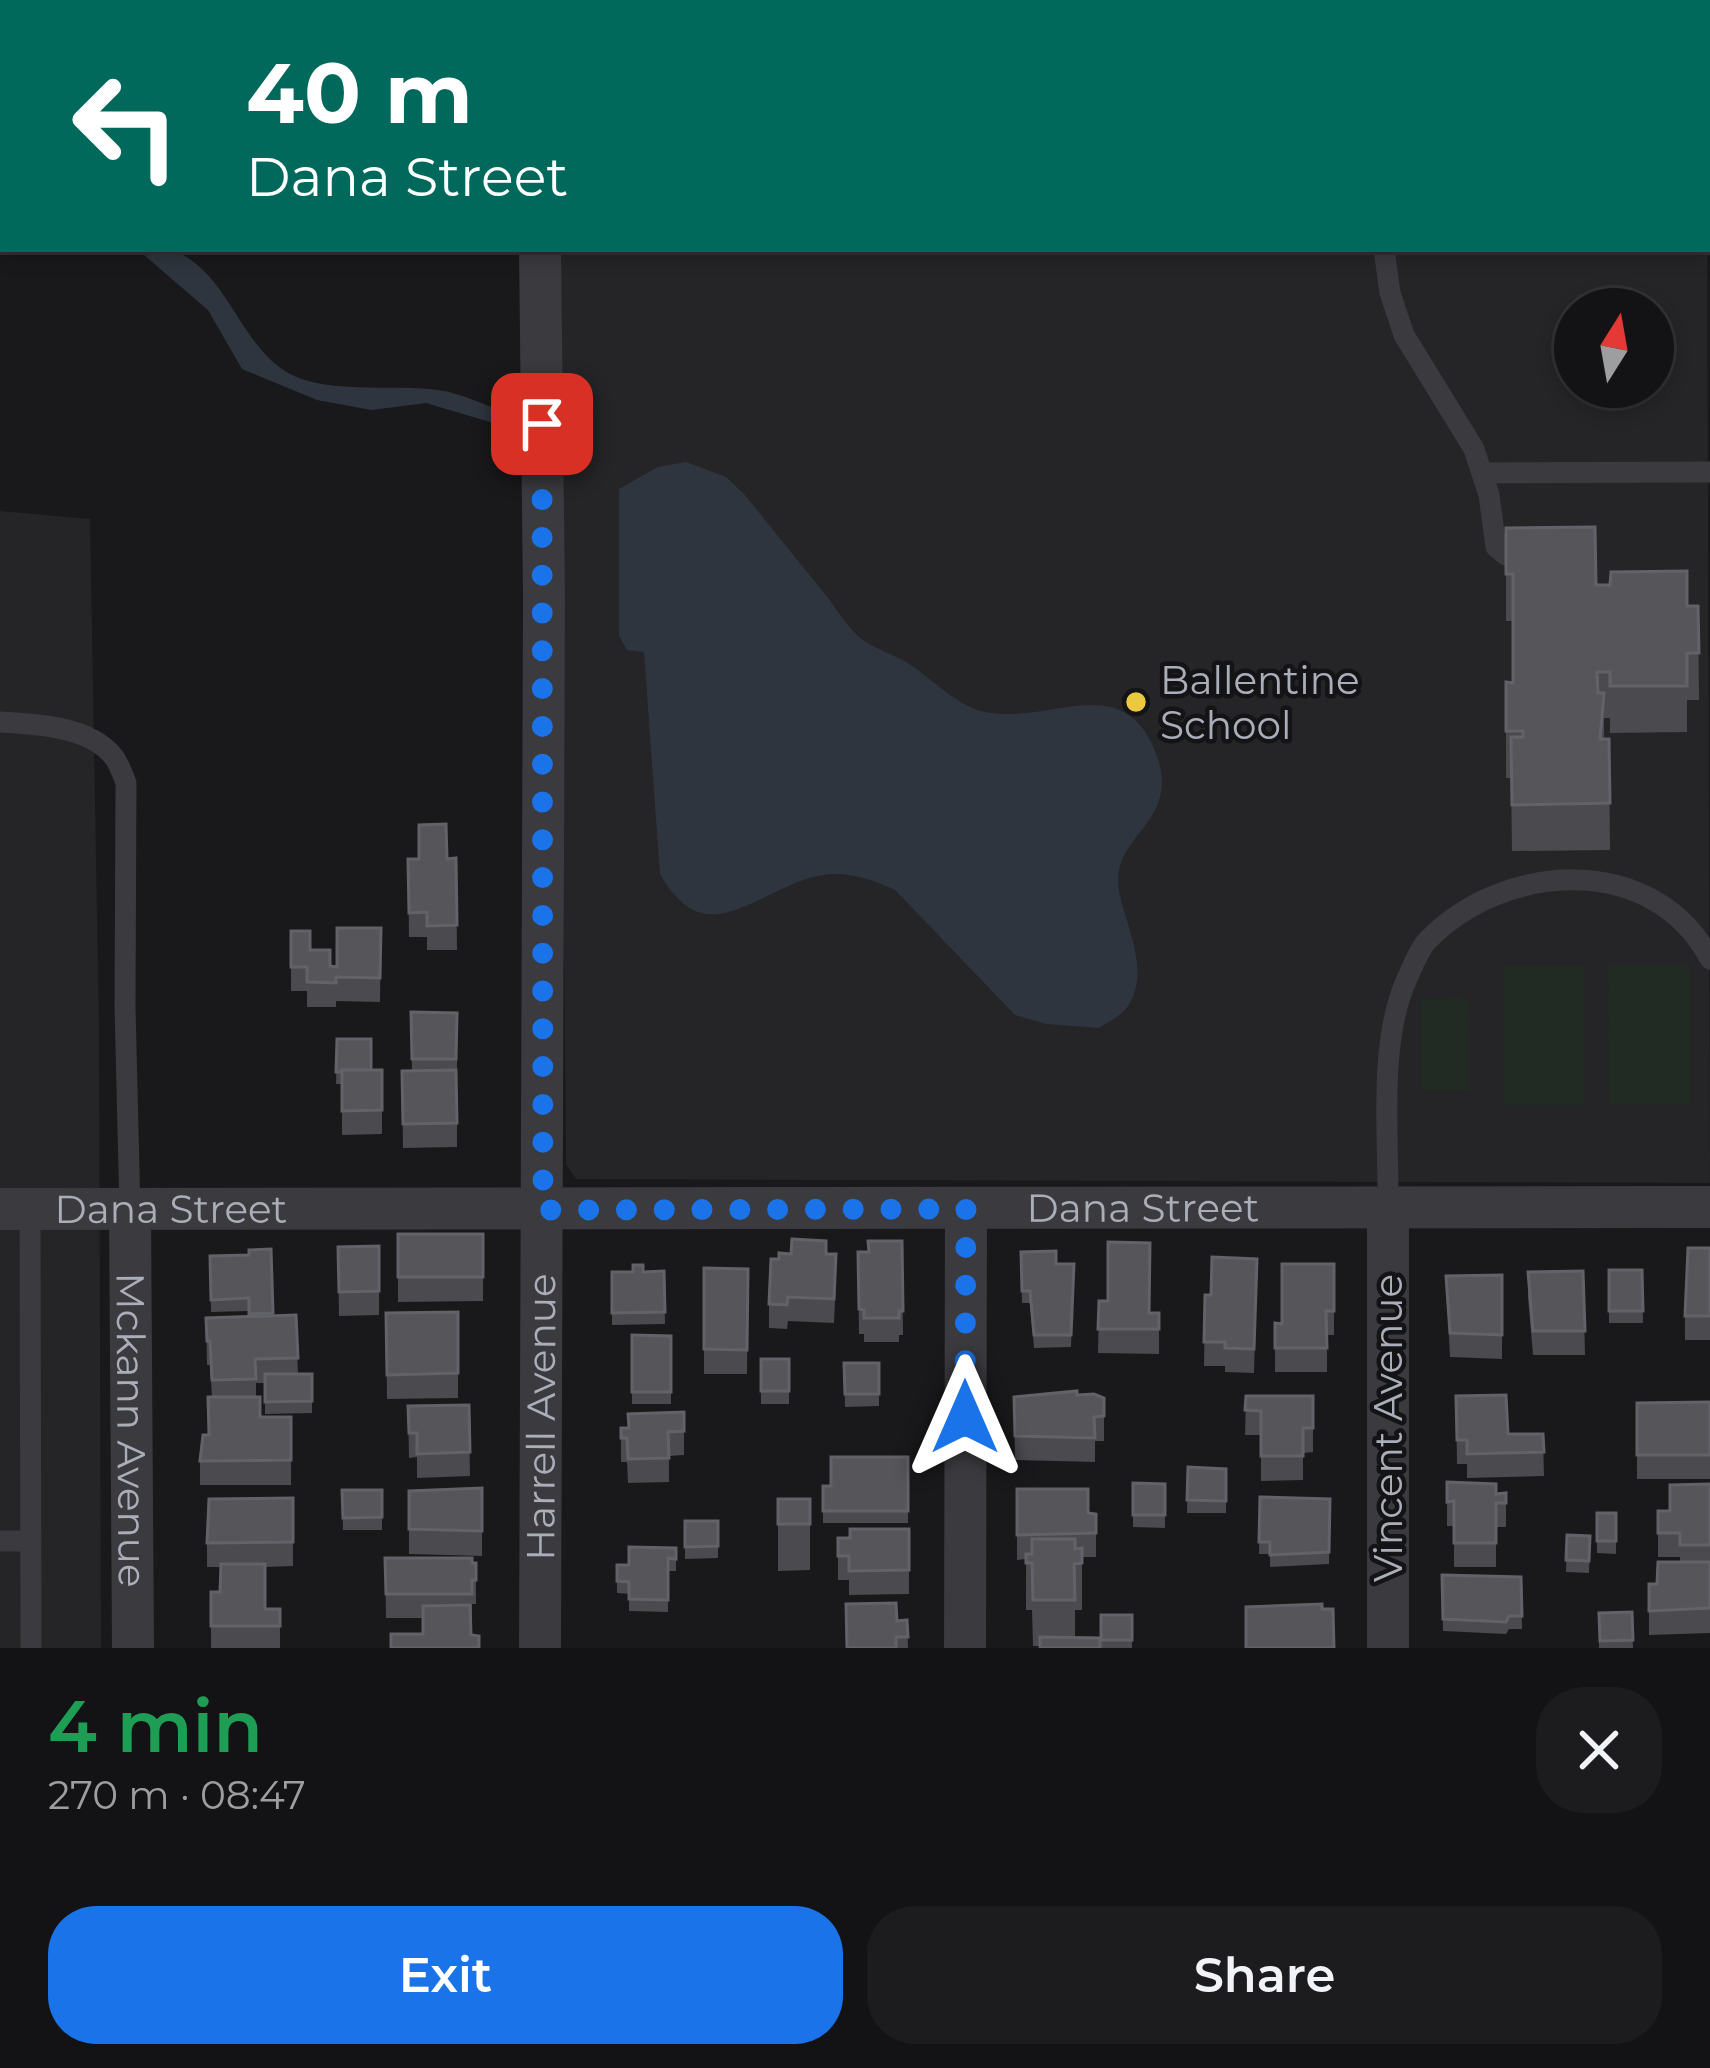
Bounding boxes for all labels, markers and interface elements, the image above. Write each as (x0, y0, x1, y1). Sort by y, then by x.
text: 40 m (246, 42, 473, 144)
icon: left (48, 48, 204, 204)
text: Dana Street (246, 144, 568, 210)
north arrow (1554, 288, 1674, 408)
map controls (1554, 288, 1674, 408)
pin (491, 373, 593, 475)
icon: arrive (509, 391, 575, 457)
place label: Ballentine School (1160, 656, 1360, 749)
marker: Ballentine School (1123, 689, 1149, 715)
street label: Dana Street (1027, 1184, 1259, 1232)
street label: Dana Street (55, 1185, 287, 1233)
street label: Mckann Avenue (106, 1272, 157, 1588)
street label: Harrell Avenue (516, 1273, 565, 1561)
street label: Vincent Avenue (1364, 1274, 1412, 1582)
position arrow (902, 1354, 1028, 1480)
text: 4 min (48, 1682, 263, 1770)
button: close (1536, 1687, 1662, 1813)
text: 270 m · 08:47 (48, 1771, 306, 1819)
button: Exit (48, 1906, 843, 2044)
button: Share (867, 1906, 1662, 2044)

